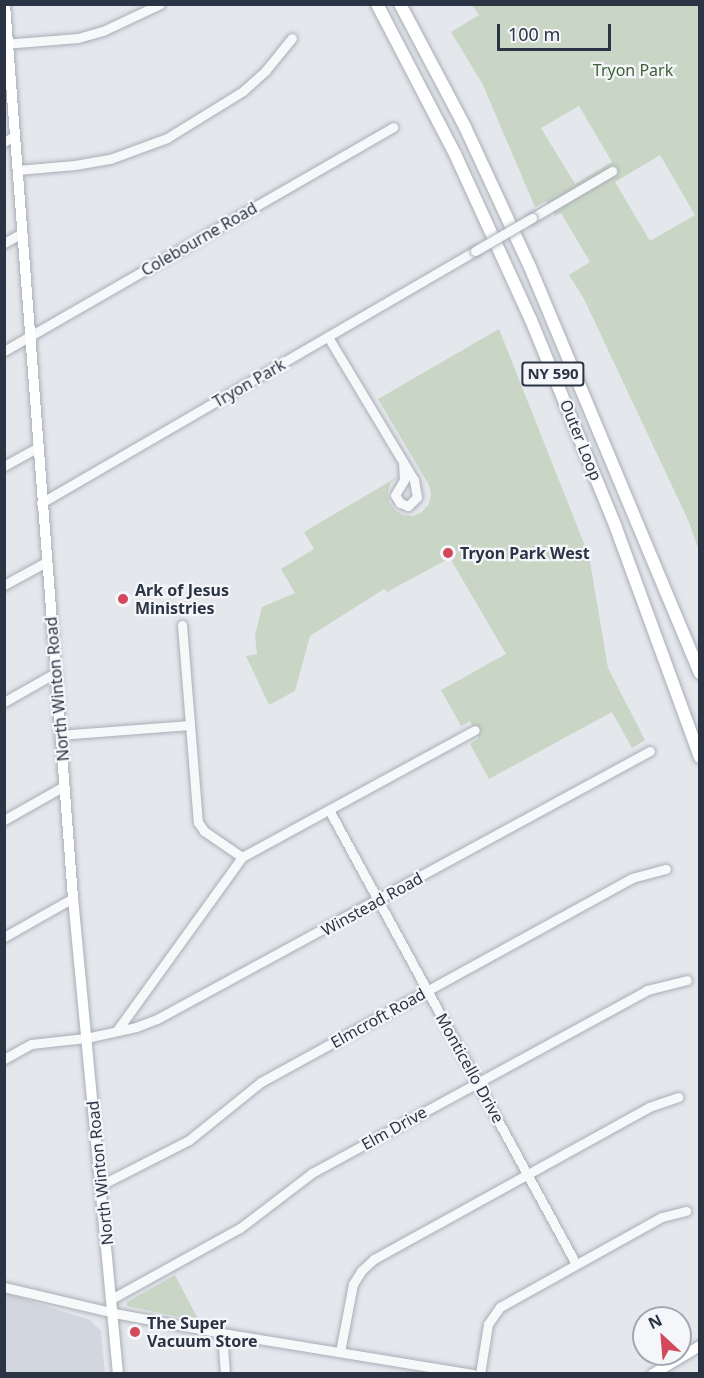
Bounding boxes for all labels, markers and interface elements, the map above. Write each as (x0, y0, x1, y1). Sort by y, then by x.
scale bar (500, 12, 614, 50)
text: 100 m (508, 22, 560, 46)
park label: Tryon Park (593, 60, 673, 80)
street label: Colebourne Road (138, 198, 260, 280)
street label: Tryon Park (209, 355, 289, 411)
road number: NY 590 (520, 362, 586, 386)
street label: Outer Loop (556, 397, 606, 483)
place label: Tryon Park West (460, 543, 590, 563)
marker: Tryon Park West (441, 546, 455, 560)
place label: Ark of Jesus Ministries (135, 580, 229, 618)
marker: Ark of Jesus Ministries (116, 592, 130, 606)
street label: North Winton Road (41, 616, 73, 762)
street label: Winstead Road (318, 868, 426, 940)
street label: Elmcroft Road (327, 984, 429, 1052)
street label: Monticello Drive (432, 1010, 508, 1126)
street label: North Winton Road (83, 1100, 117, 1246)
street label: Elm Drive (358, 1102, 430, 1154)
north arrow (632, 1306, 692, 1366)
text: N (644, 1309, 666, 1334)
place label: The Super Vacuum Store (147, 1313, 258, 1351)
marker: The Super Vacuum Store (128, 1325, 142, 1339)

